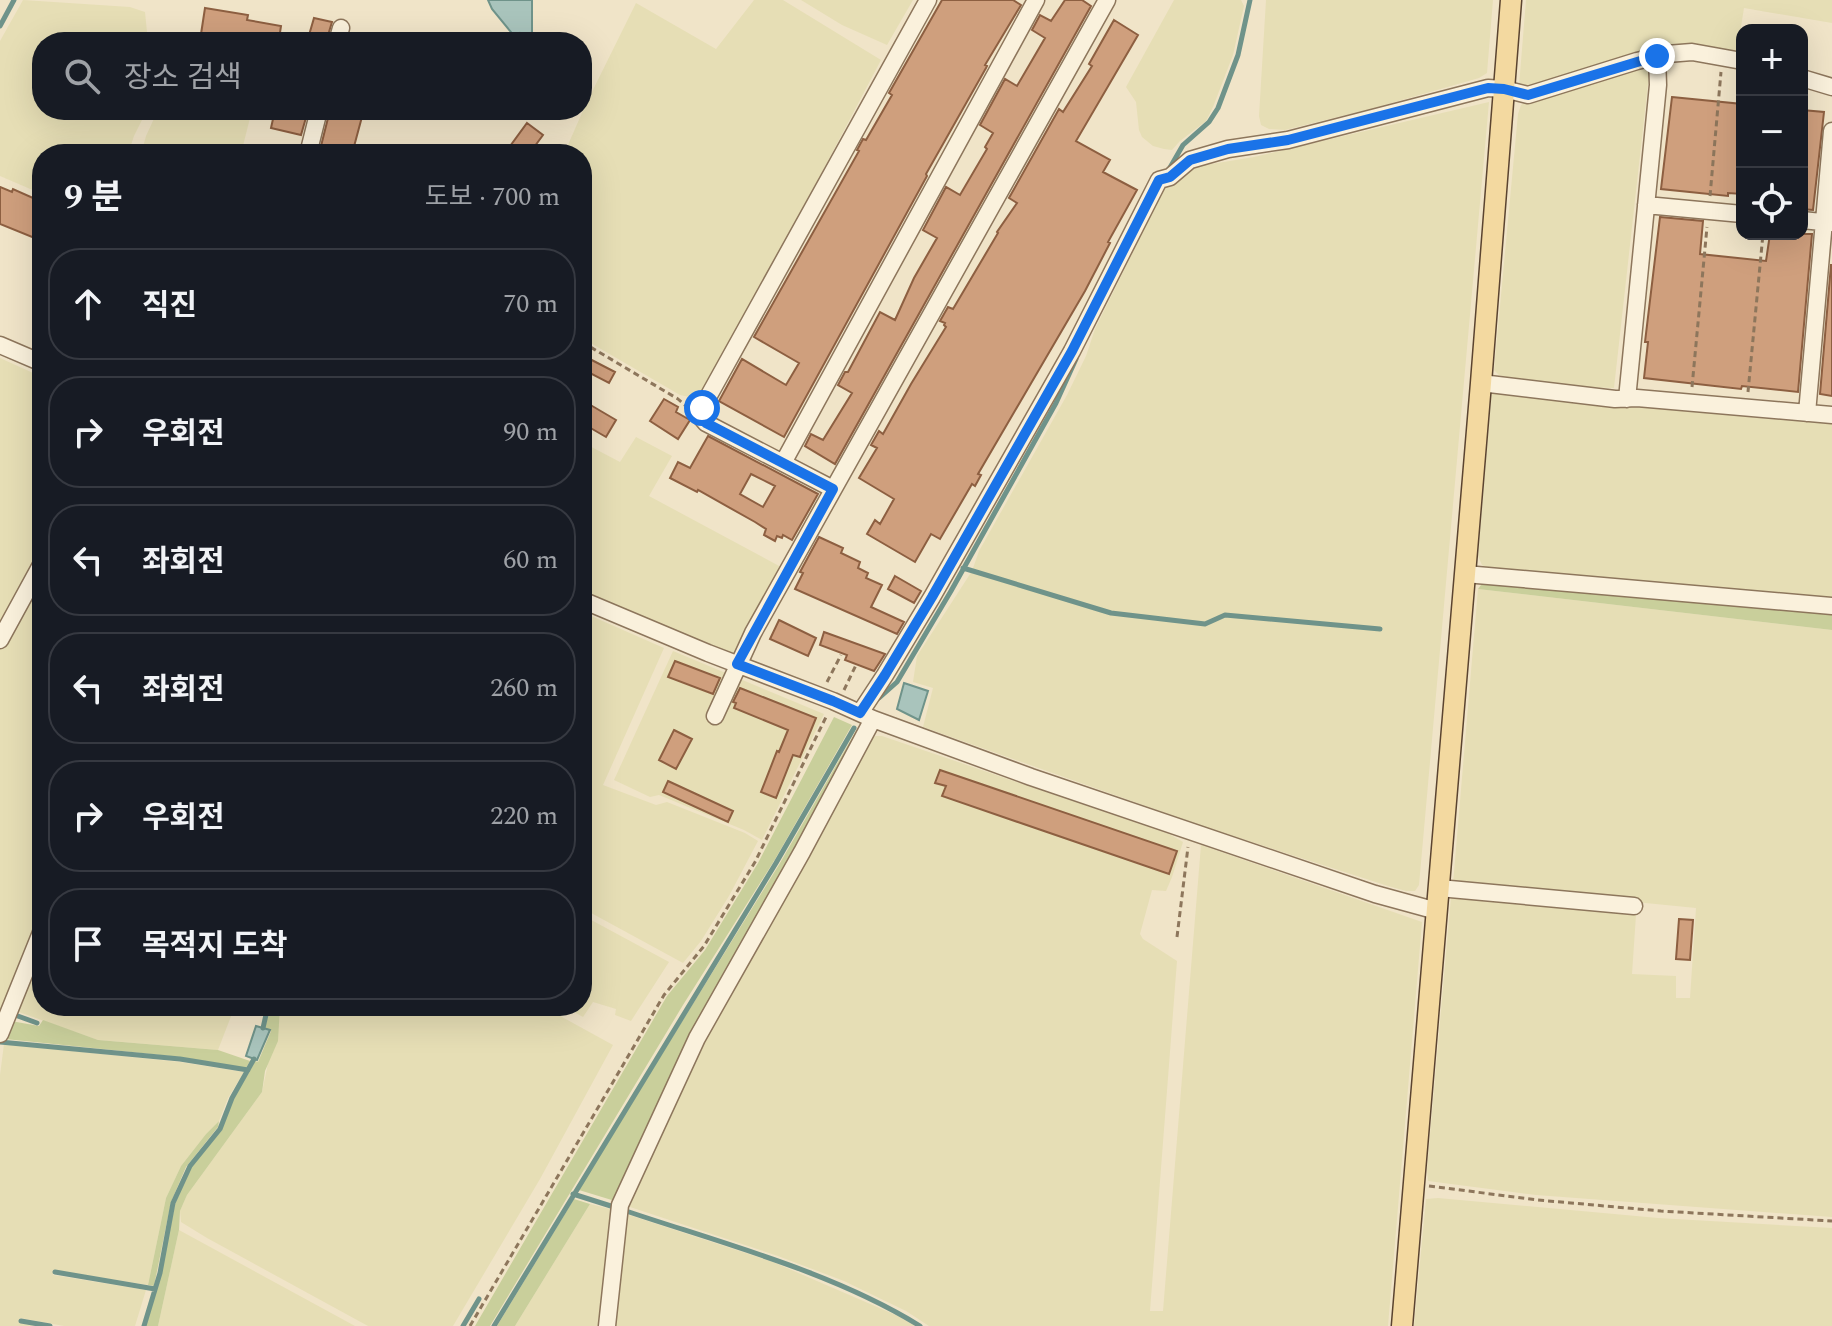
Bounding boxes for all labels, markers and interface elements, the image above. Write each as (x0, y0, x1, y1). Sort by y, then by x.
map controls (1736, 24, 1808, 240)
button: + (1736, 24, 1808, 96)
search box (32, 32, 592, 120)
route end (1639, 38, 1675, 74)
icon: search (60, 54, 104, 98)
text: 장소 검색 (124, 55, 242, 101)
button: − (1736, 96, 1808, 168)
button: locate (1736, 168, 1808, 240)
text: 9 분 (64, 172, 123, 224)
text: 도보 · 700 m (425, 177, 560, 217)
icon: ahead (66, 282, 110, 326)
text: 직진 (142, 283, 197, 329)
text: 70 m (503, 284, 558, 324)
route start (684, 390, 720, 426)
icon: right (66, 410, 110, 454)
text: 우회전 (142, 411, 225, 457)
text: 90 m (503, 412, 558, 452)
icon: left (66, 538, 110, 582)
text: 좌회전 (142, 539, 225, 585)
text: 60 m (503, 540, 558, 580)
icon: left (66, 666, 110, 710)
text: 좌회전 (142, 667, 225, 713)
text: 260 m (490, 668, 558, 708)
icon: right (66, 794, 110, 838)
text: 우회전 (142, 795, 225, 841)
text: 220 m (490, 796, 558, 836)
icon: arrive (66, 922, 110, 966)
text: 목적지 도착 (142, 923, 288, 969)

